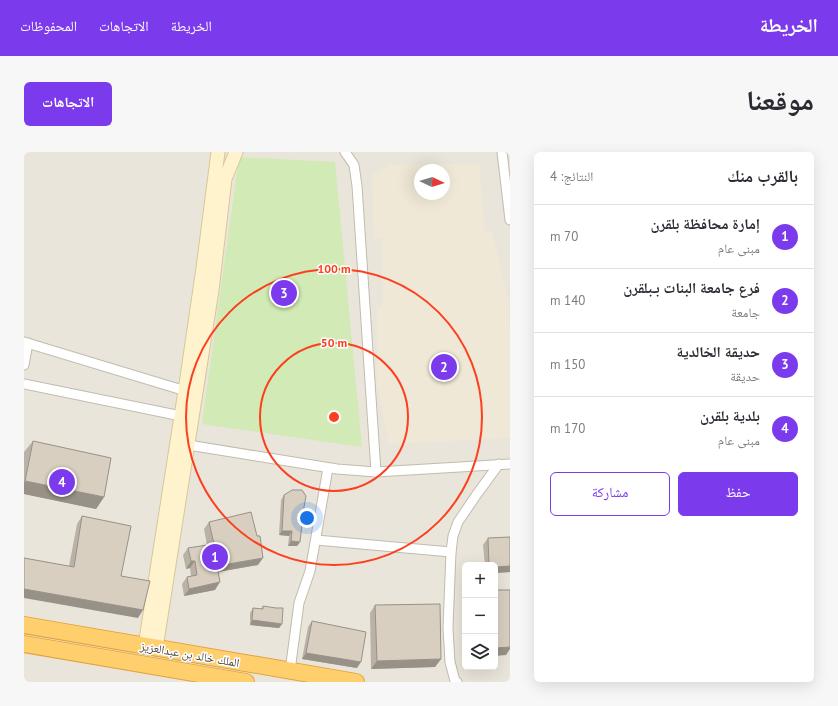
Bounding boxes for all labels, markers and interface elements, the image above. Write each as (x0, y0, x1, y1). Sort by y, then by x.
text: الخريطة (760, 13, 818, 37)
text: المحفوظات (20, 17, 77, 35)
text: الاتجاهات (99, 17, 149, 35)
text: الخريطة (171, 17, 212, 35)
text: موقعنا (746, 81, 814, 118)
button: الاتجاهات (24, 82, 112, 126)
north arrow (414, 164, 450, 200)
text: بالقرب منك (727, 165, 798, 187)
text: النتائج: 4 (550, 168, 593, 185)
text: إمارة محافظة بلقرن (650, 214, 760, 233)
text: 70 m (550, 228, 578, 245)
text: 1 (781, 228, 789, 245)
text: مبنى عام (718, 240, 760, 257)
text: 100 m (317, 261, 351, 276)
pin: 3 (271, 278, 297, 308)
text: فرع جامعة البنات بـبلقرن (623, 278, 760, 297)
text: 140 m (550, 292, 585, 309)
text: 2 (781, 292, 789, 309)
text: جامعة (731, 304, 760, 321)
text: 50 m (321, 335, 347, 350)
text: حديقة الخالدية (677, 342, 760, 361)
pin: 2 (431, 352, 457, 382)
text: 150 m (550, 356, 585, 373)
text: 3 (781, 356, 789, 373)
text: حديقة (730, 368, 760, 385)
text: بلدية بلقرن (700, 406, 760, 425)
centre of rings (327, 410, 341, 424)
text: 170 m (550, 420, 585, 437)
text: 4 (781, 420, 789, 437)
text: مبنى عام (718, 432, 760, 449)
pin: 4 (49, 467, 75, 497)
button: مشاركة (550, 472, 670, 516)
button: حفظ (678, 472, 798, 516)
your location (297, 508, 317, 528)
pin: 1 (202, 542, 228, 572)
map controls (462, 562, 498, 670)
button: + (462, 562, 498, 598)
button: − (462, 598, 498, 634)
button: layers (462, 634, 498, 670)
street label: الملك خالد بن عبدالعزيز (138, 638, 241, 670)

